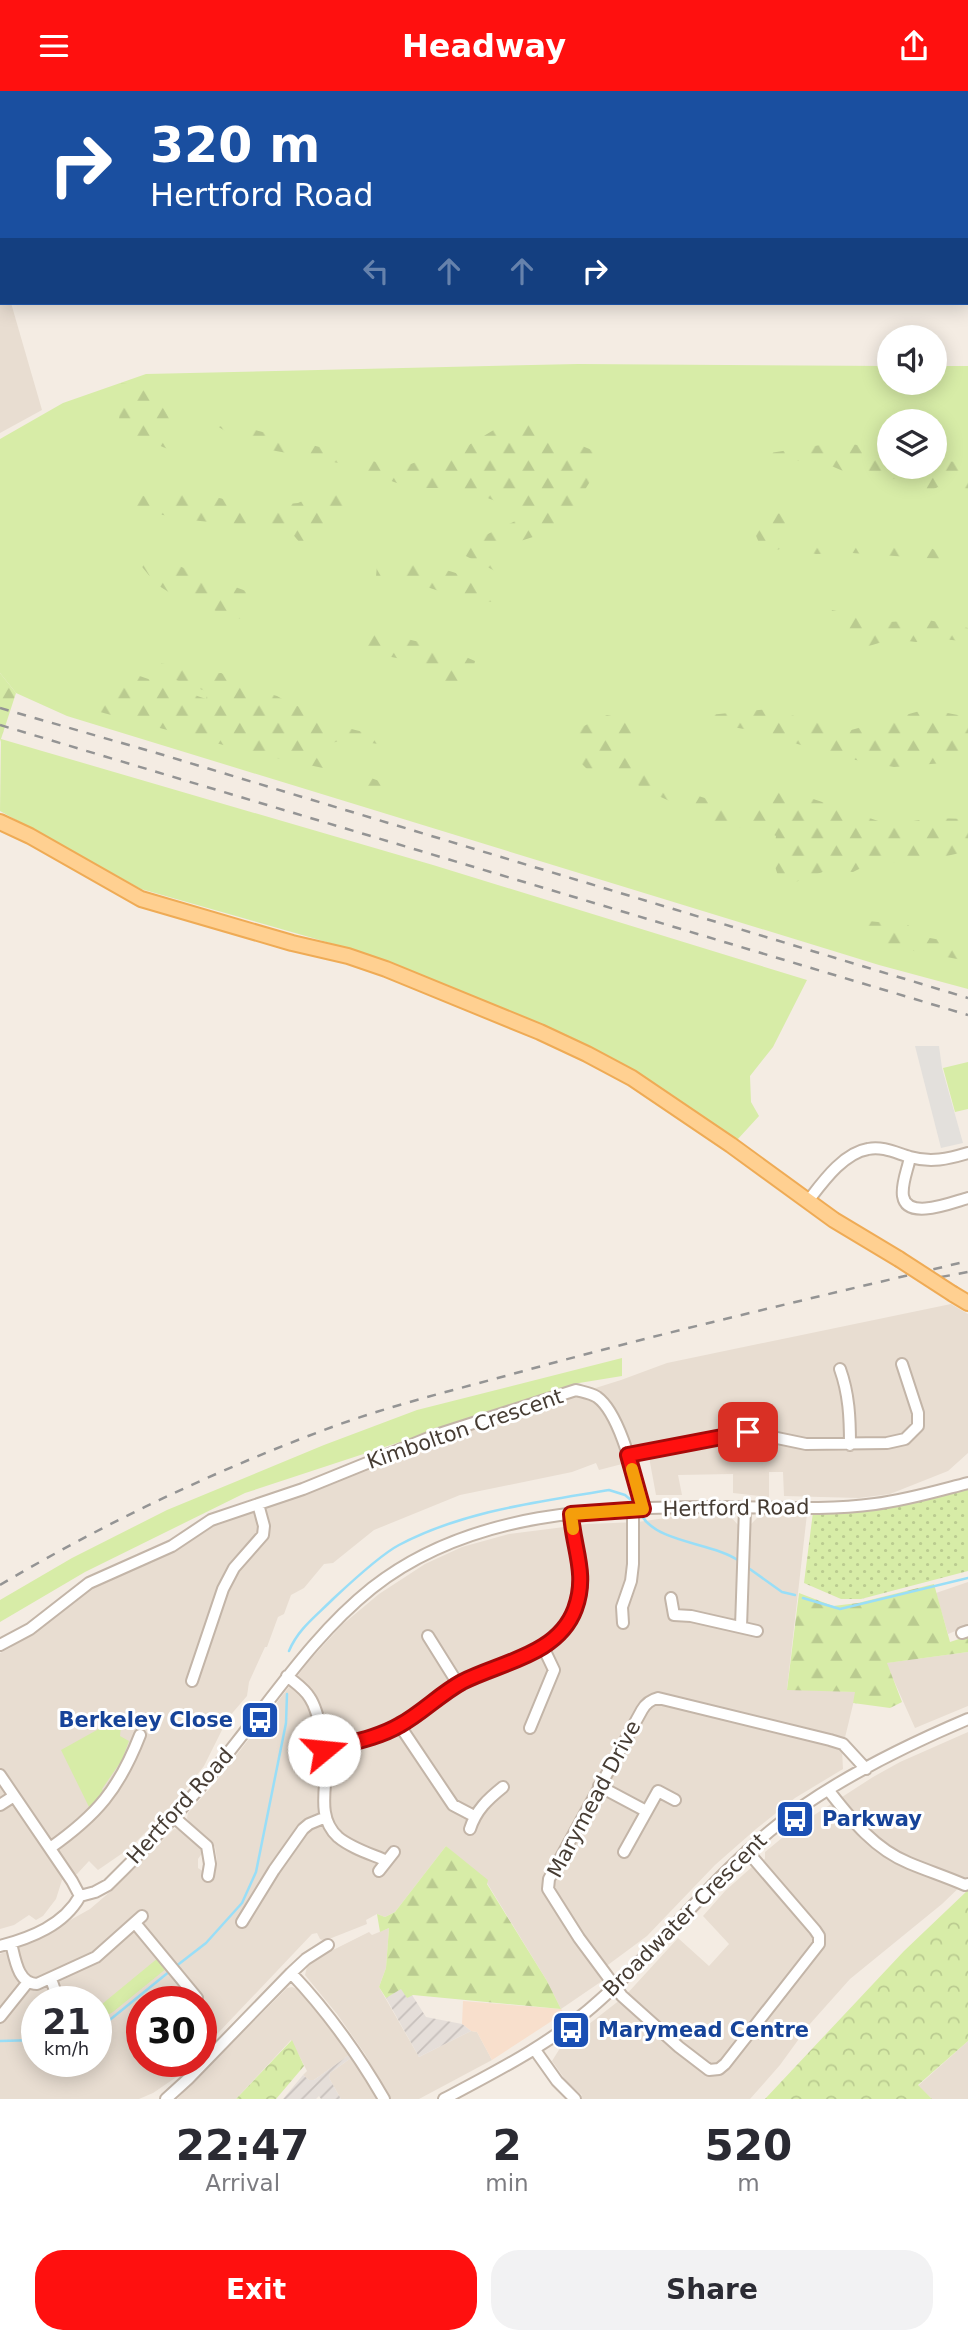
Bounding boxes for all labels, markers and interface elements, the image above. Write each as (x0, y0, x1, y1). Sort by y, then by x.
icon: menu (35, 27, 73, 65)
text: Headway (402, 27, 566, 65)
icon: share (895, 27, 933, 65)
text: 320 m (150, 117, 320, 174)
icon: right (35, 119, 126, 210)
text: Hertford Road (150, 176, 374, 214)
icon: left (357, 252, 395, 290)
icon: ahead (430, 252, 468, 290)
icon: ahead (503, 252, 541, 290)
icon: right (576, 252, 614, 290)
map controls (877, 325, 947, 479)
button: sound (877, 325, 947, 395)
button: layers (877, 409, 947, 479)
street label: Kimbolton Crescent (364, 1384, 566, 1474)
pin (718, 1402, 778, 1462)
icon: arrive (729, 1413, 767, 1451)
street label: Hertford Road (662, 1495, 810, 1521)
bus stop icon: Berkeley Close (239, 1699, 281, 1741)
place label: Berkeley Close (59, 1708, 233, 1732)
position arrow (287, 1713, 361, 1787)
street label: Marymead Drive (542, 1716, 646, 1882)
street label: Hertford Road (122, 1743, 238, 1869)
bus stop icon: Parkway (774, 1798, 816, 1840)
place label: Parkway (822, 1807, 922, 1831)
street label: Broadwater Crescent (598, 1828, 772, 2002)
speed limit sign: 30 (126, 1986, 217, 2077)
text: 21 (42, 2002, 91, 2042)
bus stop icon: Marymead Centre (550, 2009, 592, 2051)
place label: Marymead Centre (598, 2018, 809, 2042)
text: km/h (44, 2038, 89, 2059)
text: 22:47 (176, 2121, 310, 2170)
text: 2 (492, 2121, 522, 2170)
text: 520 (705, 2121, 792, 2170)
text: Arrival (205, 2170, 280, 2196)
text: min (485, 2170, 529, 2196)
text: m (737, 2170, 760, 2196)
button: Exit (35, 2250, 477, 2330)
button: Share (491, 2250, 933, 2330)

